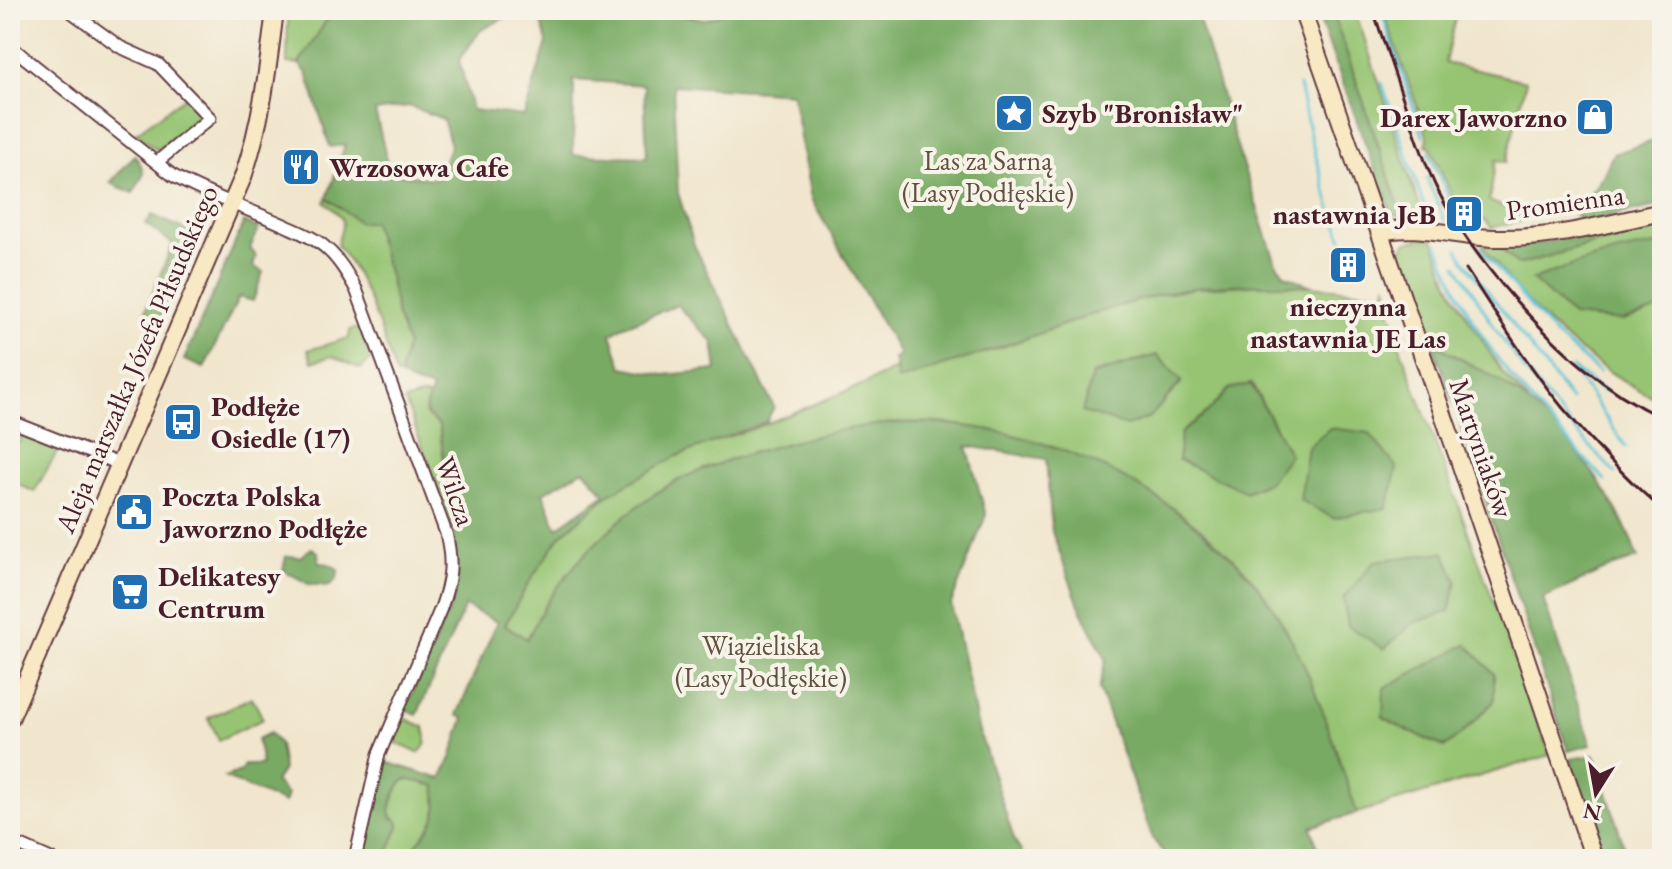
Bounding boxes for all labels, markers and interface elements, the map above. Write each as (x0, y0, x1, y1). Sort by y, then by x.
place icon: Szyb "Bronisław" (993, 92, 1035, 134)
place label: Szyb "Bronisław" (1042, 95, 1243, 131)
shop icon: Darex Jaworzno (1574, 96, 1616, 138)
place label: Darex Jaworzno (1380, 99, 1567, 135)
park label: Las za Sarną (Lasy Podłęskie) (902, 142, 1074, 210)
restaurant icon: Wrzosowa Cafe (280, 146, 322, 188)
place label: Wrzosowa Cafe (329, 149, 509, 185)
street label: Promienna (1504, 176, 1627, 228)
street label: Aleja marszałka Józefa Piłsudskiego (46, 180, 226, 539)
building icon: nastawnia JeB (1443, 193, 1485, 235)
place label: nastawnia JeB (1272, 196, 1436, 232)
building icon: nieczynna nastawnia JE Las (1327, 244, 1369, 286)
place label: nieczynna nastawnia JE Las (1250, 288, 1446, 356)
street label: Martyniaków (1441, 374, 1523, 523)
place label: Podłęże Osiedle (17) (211, 388, 350, 456)
bus stop icon: Podłęże Osiedle (17) (162, 401, 204, 443)
street label: Wilcza (427, 452, 485, 531)
place label: Poczta Polska Jaworzno Podłęże (159, 478, 368, 546)
public building icon: Poczta Polska Jaworzno Podłęże (113, 491, 155, 533)
place label: Delikatesy Centrum (158, 558, 281, 626)
supermarket icon: Delikatesy Centrum (109, 571, 151, 613)
park label: Wiązieliska (Lasy Podłęskie) (675, 627, 847, 695)
north arrow (1556, 753, 1636, 833)
text: N (1581, 796, 1604, 828)

